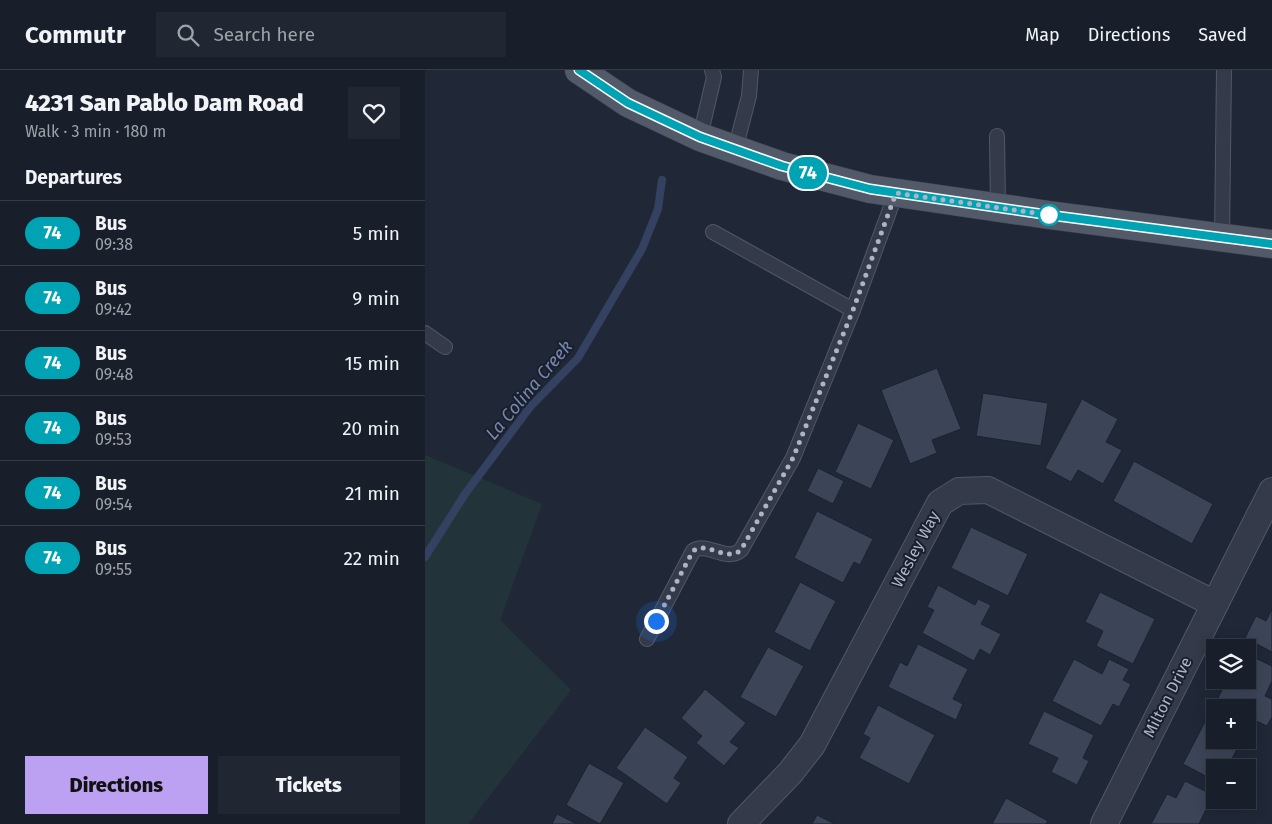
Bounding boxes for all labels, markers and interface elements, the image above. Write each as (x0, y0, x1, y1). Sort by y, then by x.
search box (156, 12, 506, 57)
text: Commutr (25, 21, 126, 49)
icon: search (174, 21, 202, 49)
text: Search here (214, 23, 315, 46)
text: Map (1025, 24, 1060, 46)
text: Directions (1088, 24, 1170, 46)
text: Saved (1198, 24, 1247, 46)
button: heart (348, 87, 400, 139)
text: 4231 San Pablo Dam Road (25, 89, 304, 117)
text: Walk · 3 min · 180 m (25, 122, 166, 141)
line badge: 74 (785, 157, 831, 189)
text: 74 (799, 162, 817, 184)
text: Departures (25, 166, 122, 189)
unlabelled marker (1038, 204, 1060, 226)
text: Bus (95, 212, 127, 235)
text: 74 (44, 222, 61, 244)
text: 5 min (353, 222, 400, 245)
text: 09:38 (95, 235, 133, 254)
text: Bus (95, 277, 127, 300)
text: 74 (44, 287, 61, 309)
text: 9 min (352, 287, 400, 310)
text: 09:42 (95, 300, 132, 319)
water label: La Colina Creek (481, 336, 577, 444)
text: Bus (95, 342, 127, 365)
text: 74 (44, 352, 61, 374)
text: 15 min (344, 352, 400, 375)
text: 09:48 (95, 365, 133, 384)
text: Bus (95, 407, 127, 430)
text: 74 (44, 417, 61, 439)
text: 20 min (342, 417, 400, 440)
text: 09:53 (95, 430, 132, 449)
text: Bus (95, 472, 127, 495)
text: 74 (44, 482, 61, 504)
text: 21 min (345, 482, 400, 505)
text: 09:54 (95, 495, 133, 514)
street label: Wesley Way (887, 508, 944, 591)
text: Bus (95, 537, 127, 560)
text: 74 (44, 547, 61, 569)
text: 22 min (343, 547, 400, 570)
text: 09:55 (95, 560, 132, 579)
your location (644, 609, 669, 634)
map controls (1206, 639, 1256, 809)
button: layers (1206, 639, 1256, 689)
street label: Milton Drive (1139, 654, 1196, 741)
button: + (1206, 699, 1256, 749)
button: Directions (25, 756, 208, 814)
button: Tickets (218, 756, 400, 814)
button: − (1206, 759, 1256, 809)

